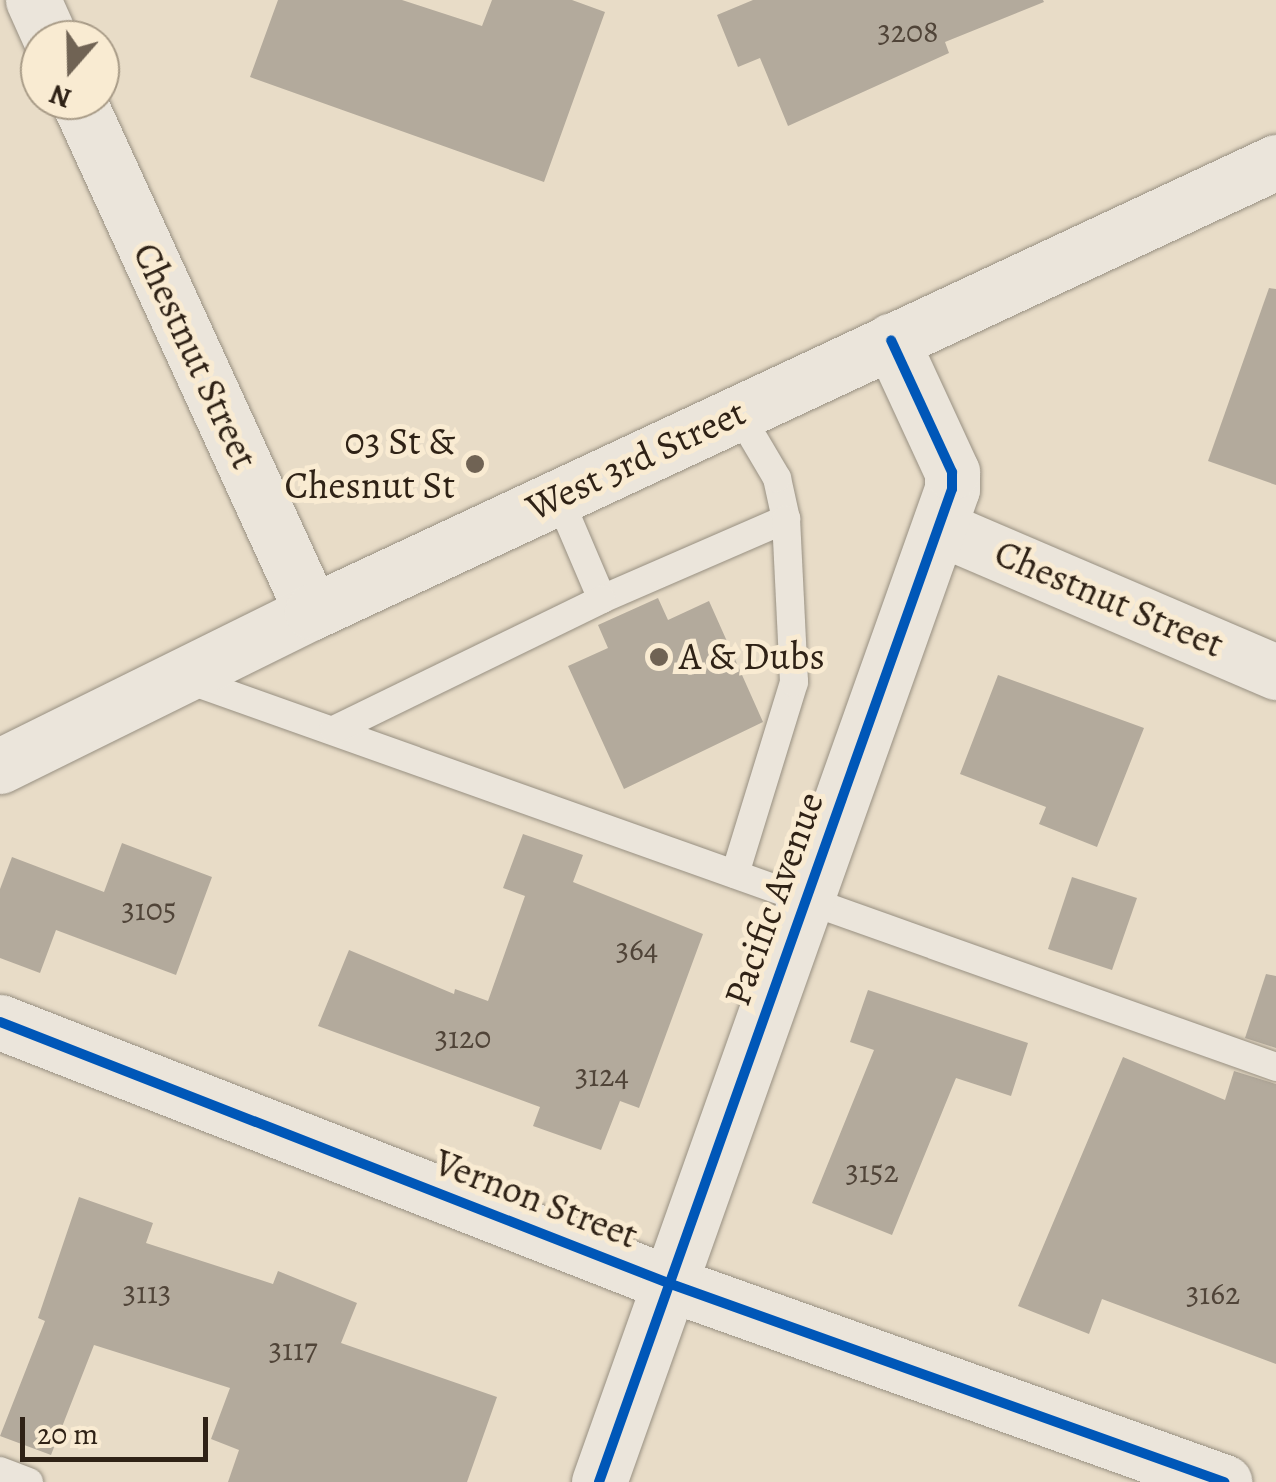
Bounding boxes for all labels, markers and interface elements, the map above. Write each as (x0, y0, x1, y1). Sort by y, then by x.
house number: 3208 (877, 12, 939, 50)
north arrow (20, 20, 120, 120)
text: N (44, 75, 77, 118)
street label: Chestnut Street (123, 236, 267, 476)
street label: West 3rd Street (519, 389, 753, 531)
place label: 03 St & Chesnut St (284, 419, 455, 508)
marker: 03 St & Chesnut St (464, 453, 486, 475)
street label: Chestnut Street (988, 530, 1230, 668)
place label: A & Dubs (679, 634, 825, 680)
marker: A & Dubs (648, 646, 670, 668)
street label: Pacific Avenue (714, 786, 834, 1012)
house number: 3105 (121, 890, 177, 928)
house number: 364 (616, 930, 658, 968)
house number: 3120 (435, 1018, 491, 1056)
house number: 3124 (575, 1056, 629, 1094)
street label: Vernon Street (428, 1139, 644, 1259)
house number: 3152 (845, 1152, 899, 1190)
house number: 3113 (123, 1273, 171, 1311)
house number: 3162 (1186, 1274, 1240, 1312)
house number: 3117 (269, 1330, 317, 1368)
scale bar (25, 1397, 212, 1459)
text: 20 m (37, 1414, 98, 1454)

